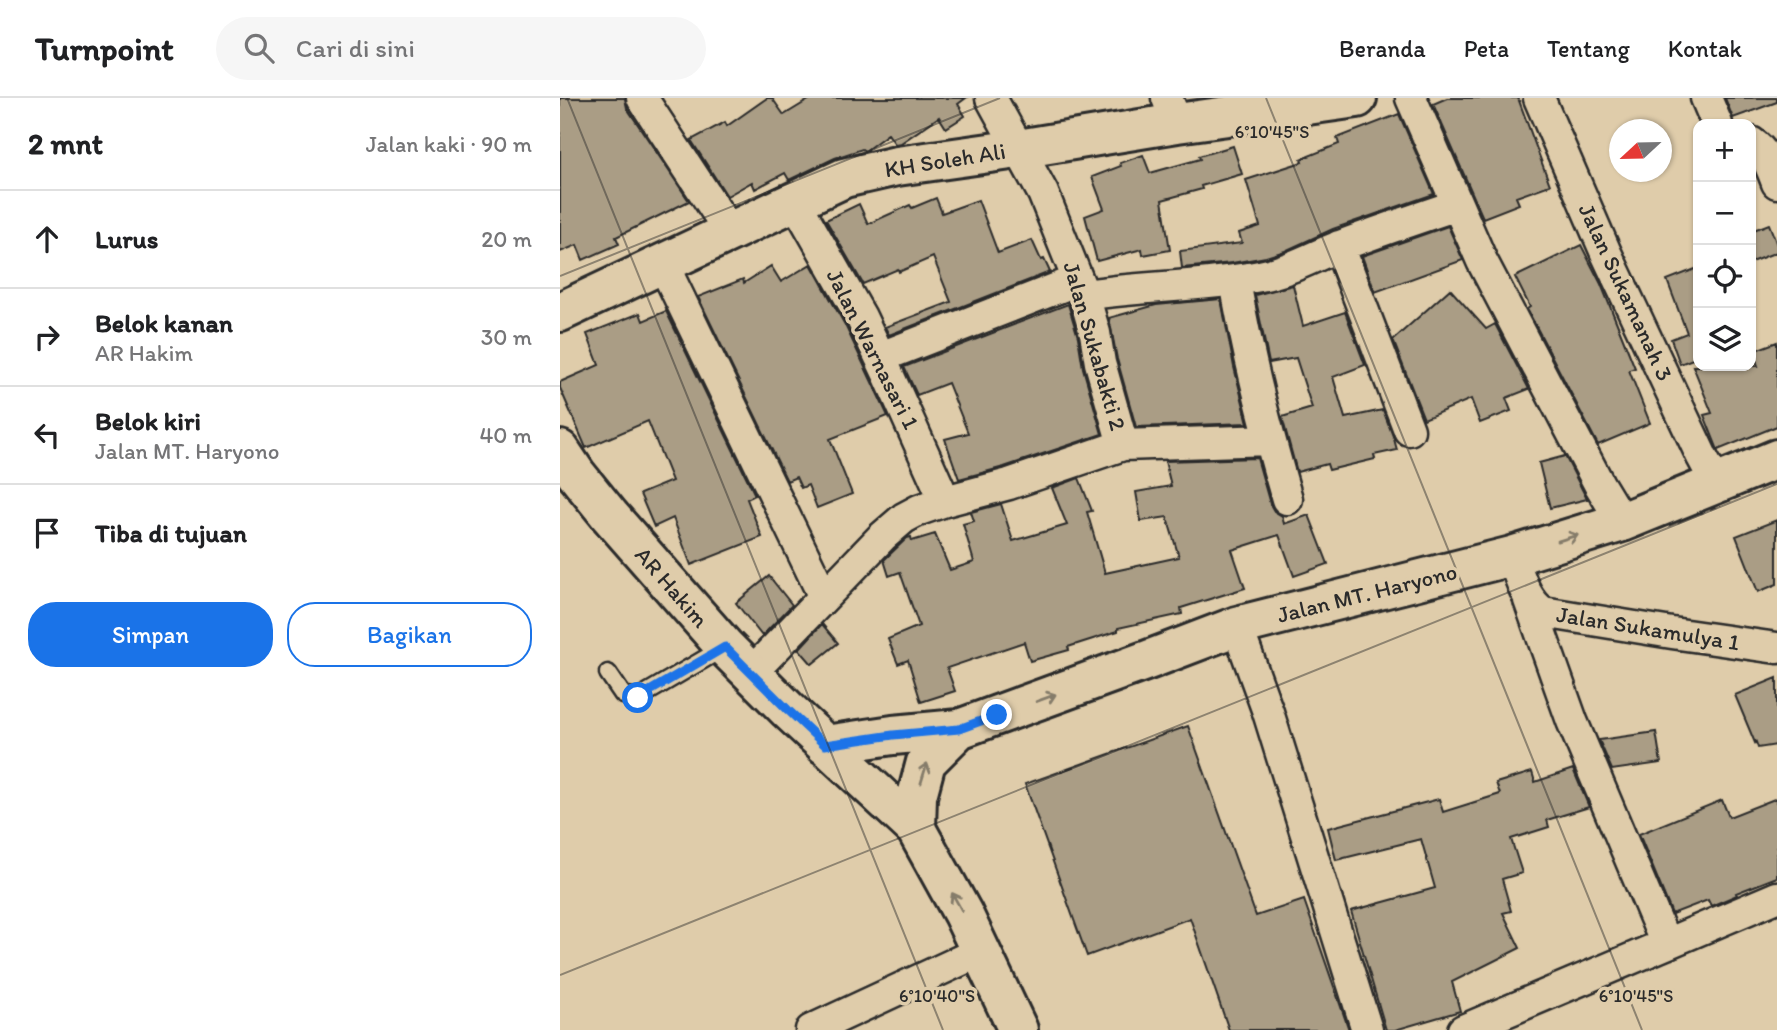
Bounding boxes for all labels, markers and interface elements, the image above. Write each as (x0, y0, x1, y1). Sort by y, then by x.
search box (216, 17, 706, 80)
text: Turnpoint (35, 29, 174, 68)
icon: search (240, 29, 278, 67)
text: Cari di sini (296, 32, 415, 64)
text: Beranda (1339, 34, 1426, 63)
text: Peta (1464, 34, 1509, 63)
text: Tentang (1547, 34, 1630, 63)
text: Kontak (1668, 34, 1742, 63)
north arrow (1609, 119, 1672, 182)
map controls (1693, 119, 1756, 371)
button: + (1693, 119, 1756, 182)
text: 6°10'45"S (1235, 121, 1309, 143)
text: 2 mnt (28, 125, 103, 162)
text: Jalan kaki · 90 m (366, 130, 532, 158)
street label: KH Soleh Ali (883, 137, 1007, 183)
button: − (1693, 182, 1756, 245)
street label: Jalan Sukamanah 3 (1573, 199, 1679, 385)
icon: ahead (28, 220, 66, 258)
text: Lurus (95, 223, 158, 255)
text: 20 m (481, 225, 532, 253)
button: locate (1693, 245, 1756, 308)
street label: Jalan Sukabakti 2 (1058, 258, 1132, 434)
street label: Jalan Warnasari 1 (821, 264, 926, 434)
text: Belok kanan (95, 307, 233, 339)
button: layers (1693, 308, 1756, 371)
icon: right (28, 318, 66, 356)
text: 30 m (481, 323, 532, 351)
text: AR Hakim (95, 339, 193, 367)
text: Belok kiri (95, 405, 201, 437)
icon: left (28, 416, 66, 454)
text: 40 m (479, 421, 532, 449)
text: Jalan MT. Haryono (95, 437, 280, 465)
icon: arrive (28, 514, 66, 552)
text: Tiba di tujuan (95, 517, 247, 549)
one-way arrow (1556, 531, 1578, 544)
street label: AR Hakim (629, 541, 715, 634)
street label: Jalan MT. Haryono (1274, 557, 1460, 629)
street label: Jalan Sukamulya 1 (1555, 600, 1742, 656)
button: Simpan (28, 602, 273, 667)
button: Bagikan (287, 602, 532, 667)
route start (622, 682, 653, 713)
one-way arrow (1035, 691, 1057, 703)
route end (981, 699, 1012, 730)
one-way arrow (918, 762, 931, 784)
one-way arrow (950, 892, 963, 913)
text: 6°10'40"S (899, 985, 975, 1007)
text: 6°10'45"S (1599, 985, 1673, 1007)

